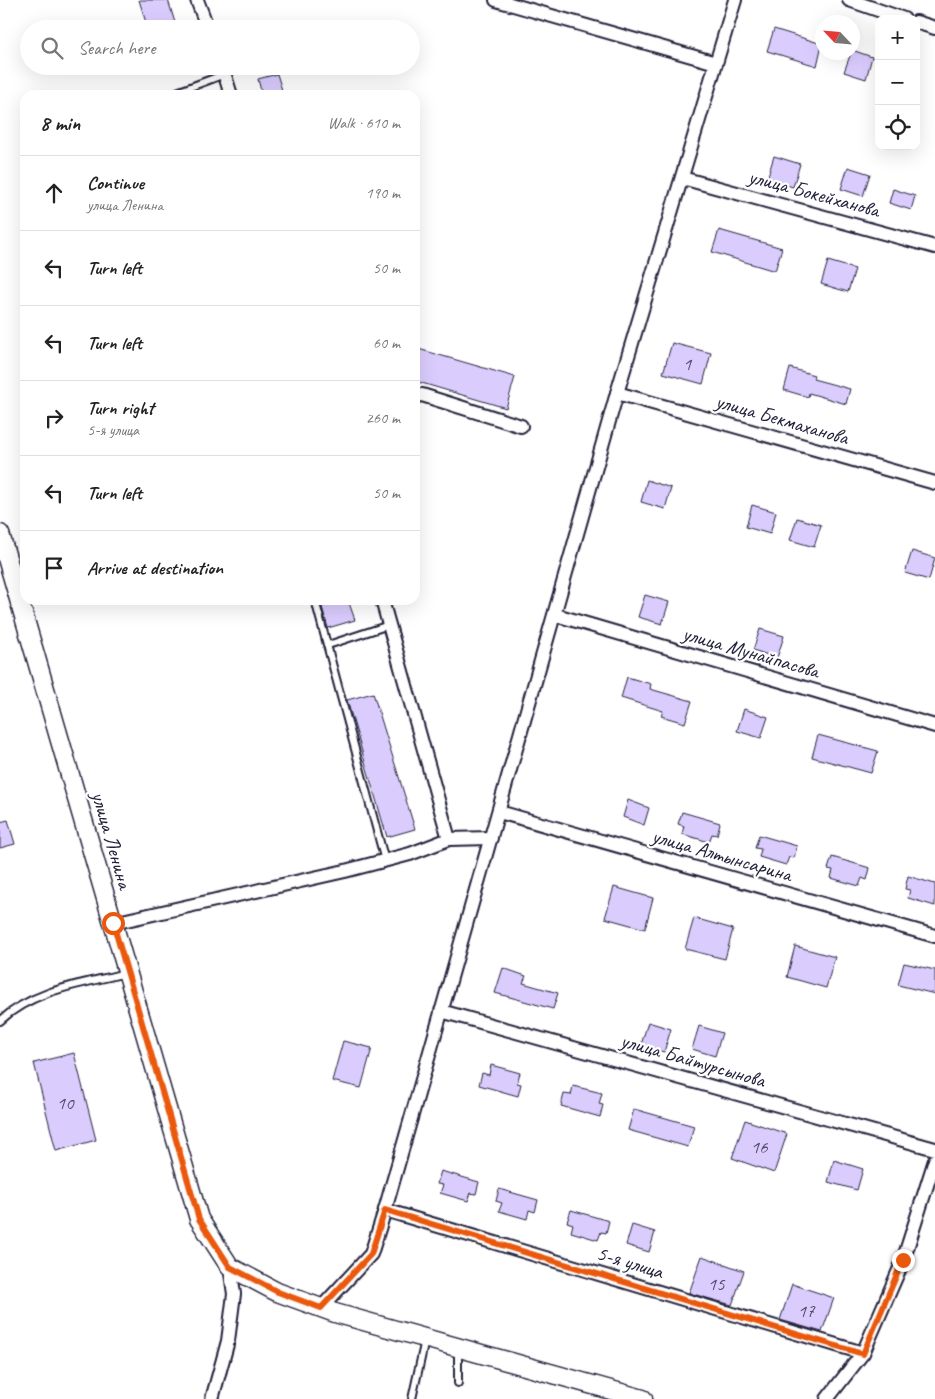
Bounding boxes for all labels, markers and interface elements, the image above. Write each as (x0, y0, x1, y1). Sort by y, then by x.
north arrow (815, 15, 860, 60)
map controls (875, 15, 920, 150)
button: + (875, 15, 920, 60)
search box (20, 20, 420, 75)
icon: search (38, 34, 66, 62)
text: Search here (78, 36, 155, 60)
button: − (875, 60, 920, 105)
button: locate (875, 105, 920, 150)
text: 8 min (40, 110, 80, 136)
text: Walk · 610 m (328, 113, 400, 133)
street label: улица Бокейханова (744, 163, 884, 224)
text: Continue (87, 171, 144, 195)
icon: ahead (40, 179, 68, 207)
text: 190 m (366, 183, 400, 203)
text: улица Ленина (87, 195, 163, 215)
icon: left (40, 254, 68, 282)
text: Turn left (87, 256, 142, 280)
text: 50 m (373, 258, 400, 278)
icon: left (40, 329, 68, 357)
text: Turn left (87, 331, 142, 355)
text: 60 m (373, 333, 400, 353)
house number: 1 (683, 352, 693, 376)
street label: улица Бекмаханова (711, 387, 853, 451)
text: Turn right (87, 396, 154, 420)
icon: right (40, 404, 68, 432)
text: 260 m (366, 408, 400, 428)
text: 5-я улица (87, 420, 139, 440)
icon: left (40, 479, 68, 507)
text: Turn left (87, 481, 142, 505)
text: 50 m (373, 483, 400, 503)
icon: arrive (40, 554, 68, 582)
text: Arrive at destination (87, 556, 223, 580)
street label: улица Мунайпасова (678, 620, 824, 685)
street label: улица Ленина (85, 787, 139, 894)
street label: улица Алтынсарина (647, 822, 797, 888)
route start (102, 912, 125, 935)
street label: улица Байтурсынова (616, 1026, 770, 1093)
house number: 10 (56, 1091, 75, 1115)
house number: 16 (750, 1135, 769, 1159)
street label: 5-я улица (594, 1240, 668, 1285)
route end (892, 1249, 915, 1272)
house number: 15 (707, 1272, 726, 1296)
house number: 17 (797, 1299, 816, 1323)

